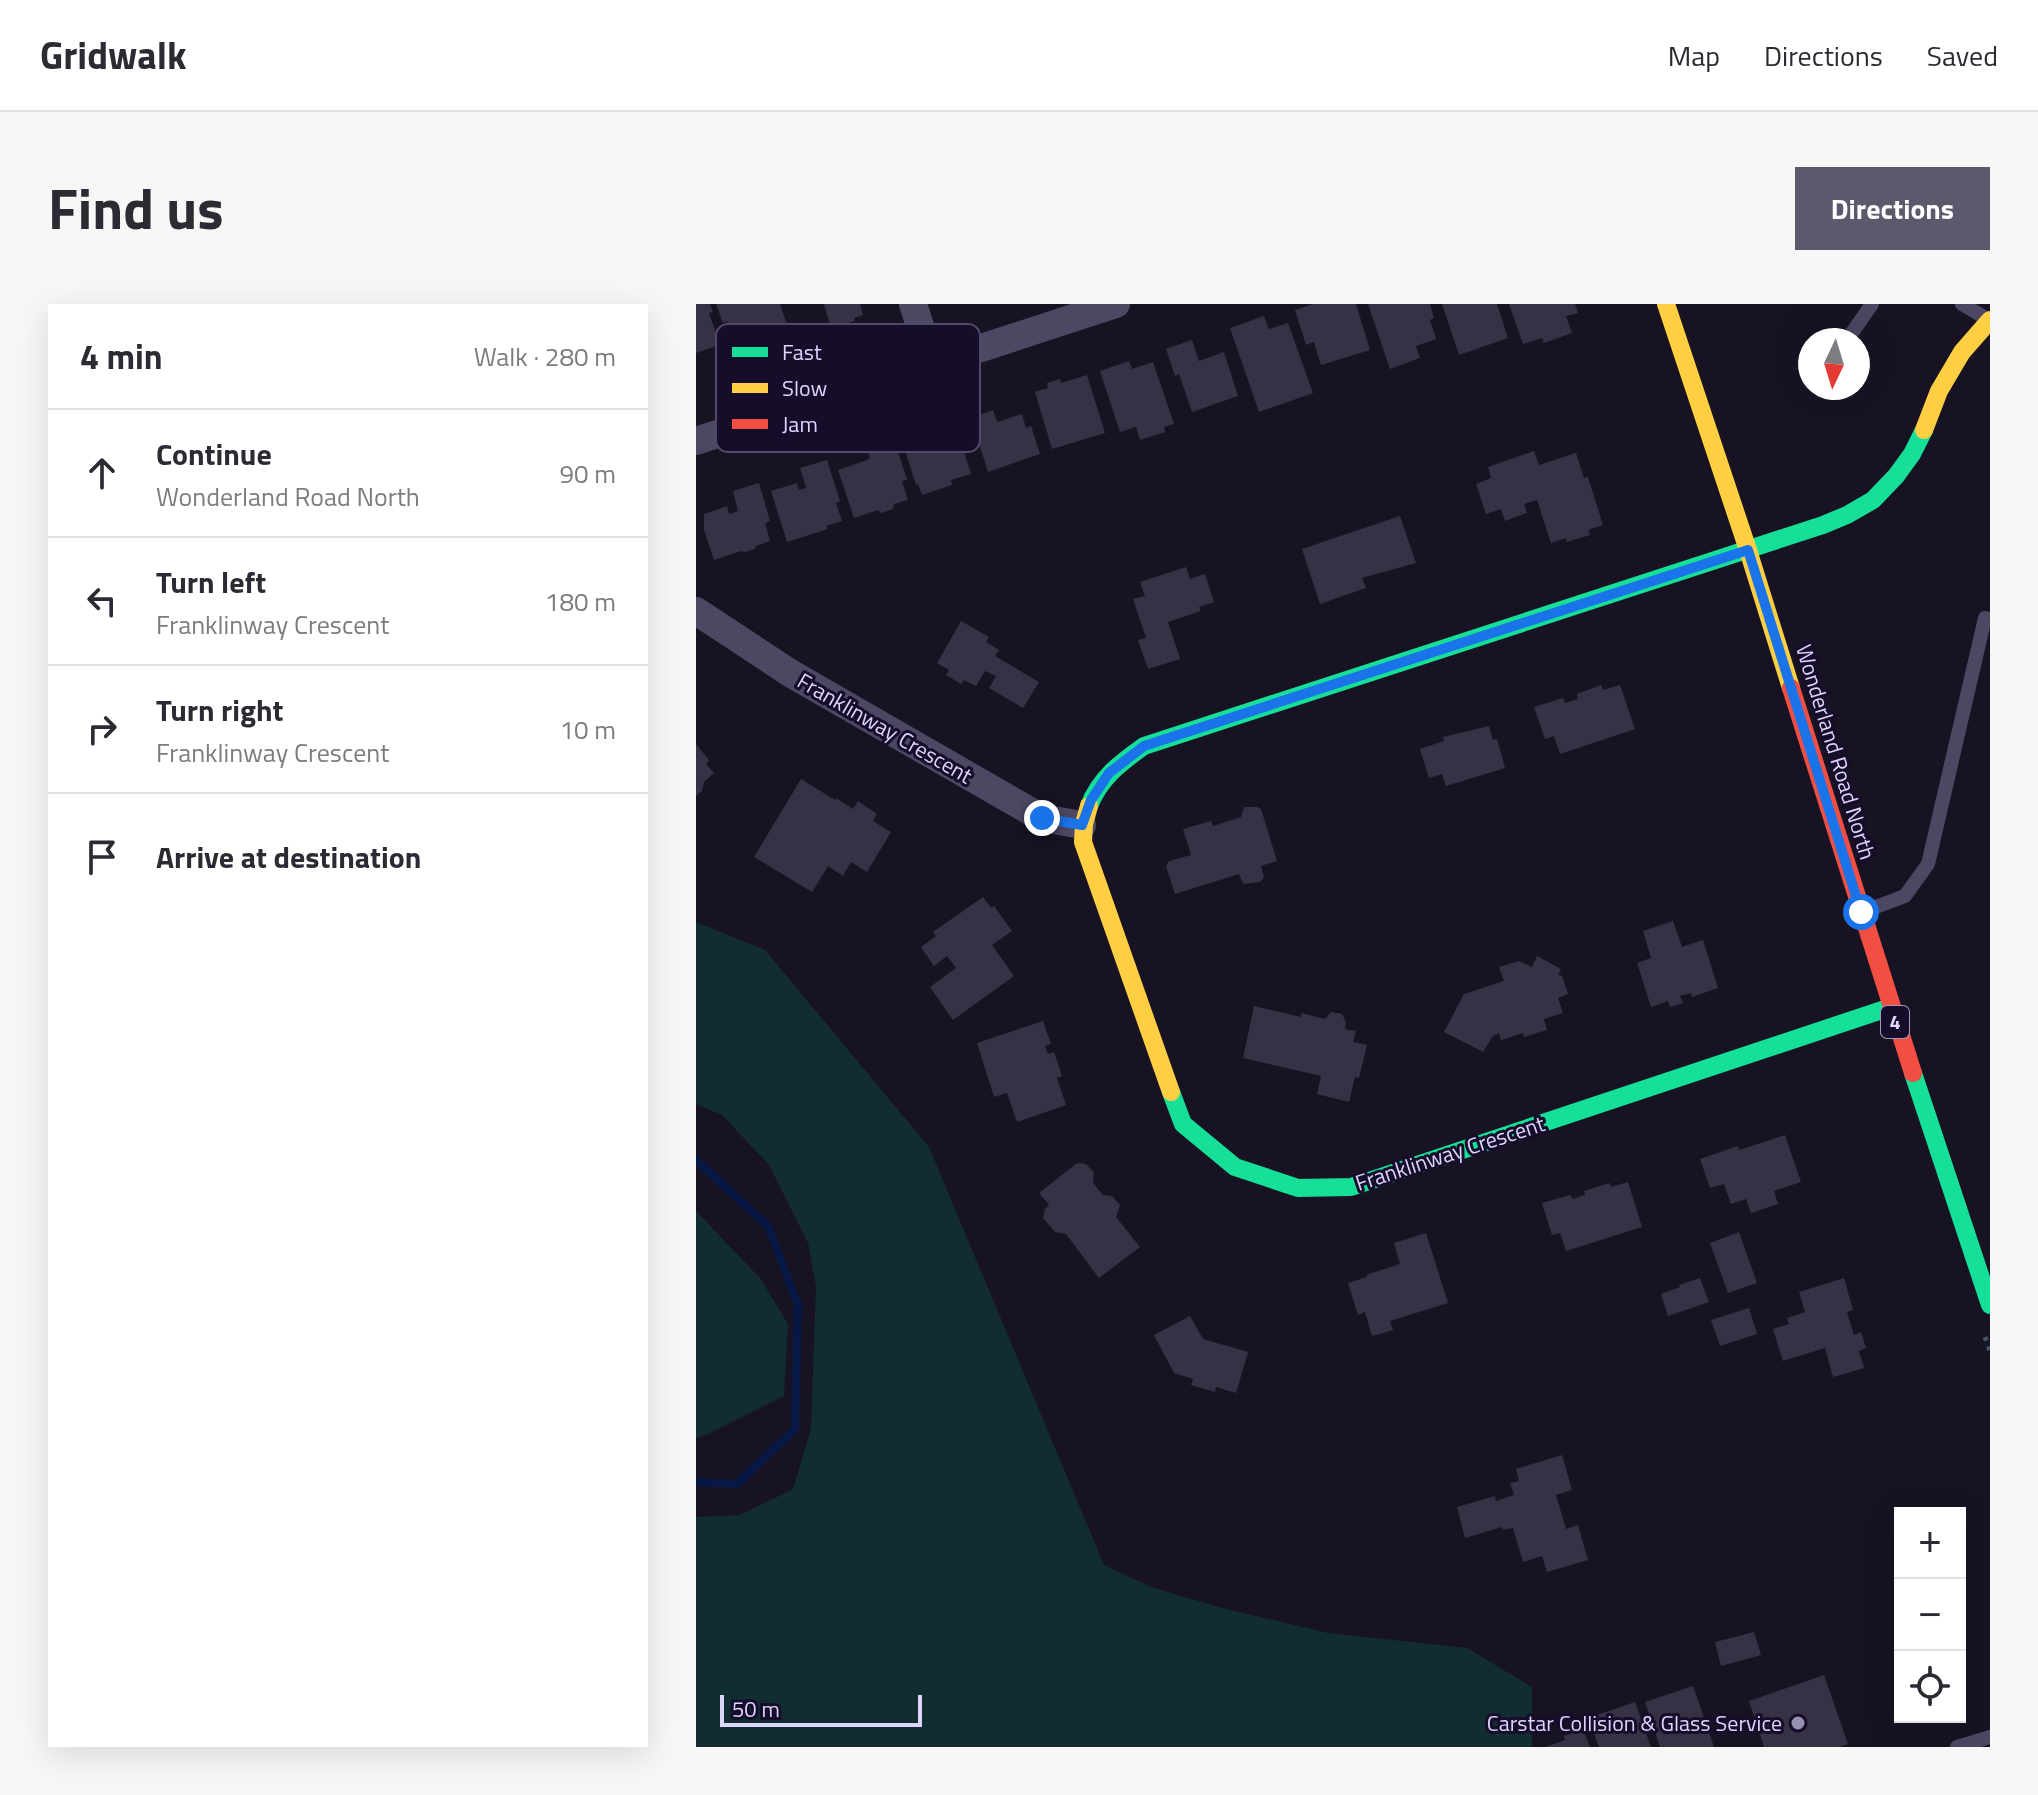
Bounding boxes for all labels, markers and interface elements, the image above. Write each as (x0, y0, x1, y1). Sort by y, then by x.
text: Gridwalk (40, 26, 187, 84)
text: Map (1668, 34, 1720, 77)
text: Directions (1764, 34, 1883, 77)
text: Saved (1927, 34, 1998, 77)
text: Find us (48, 166, 224, 251)
button: Directions (1795, 167, 1990, 250)
legend (716, 324, 980, 452)
north arrow (1798, 328, 1870, 400)
text: 4 min (80, 330, 163, 382)
text: Fast (782, 335, 822, 369)
text: Walk · 280 m (474, 337, 616, 376)
text: Slow (782, 371, 828, 405)
text: Jam (782, 407, 818, 441)
text: Continue (156, 431, 272, 477)
icon: ahead (80, 451, 124, 495)
text: 90 m (559, 454, 616, 493)
text: Wonderland Road North (156, 477, 420, 516)
text: Turn left (156, 559, 266, 605)
icon: left (80, 579, 124, 623)
text: 180 m (545, 582, 616, 621)
text: Franklinway Crescent (156, 605, 389, 644)
street label: Wonderland Road North (1787, 640, 1885, 864)
street label: Franklinway Crescent (791, 664, 979, 792)
text: Turn right (156, 687, 284, 733)
icon: right (80, 707, 124, 751)
text: 10 m (559, 710, 616, 749)
text: Franklinway Crescent (156, 733, 389, 772)
route end (1024, 800, 1060, 836)
text: Arrive at destination (156, 834, 421, 880)
icon: arrive (80, 835, 124, 879)
route start (1843, 894, 1879, 930)
road number: 4 (1881, 1006, 1909, 1038)
street label: Franklinway Crescent (1351, 1106, 1549, 1200)
map controls (1894, 1507, 1966, 1723)
button: + (1894, 1507, 1966, 1579)
button: − (1894, 1579, 1966, 1651)
button: locate (1894, 1651, 1966, 1723)
scale bar (720, 1691, 922, 1727)
text: 50 m (732, 1692, 780, 1726)
place label: Carstar Collision & Glass Service (1487, 1706, 1782, 1740)
marker: Carstar Collision & Glass Service (1789, 1714, 1807, 1732)

